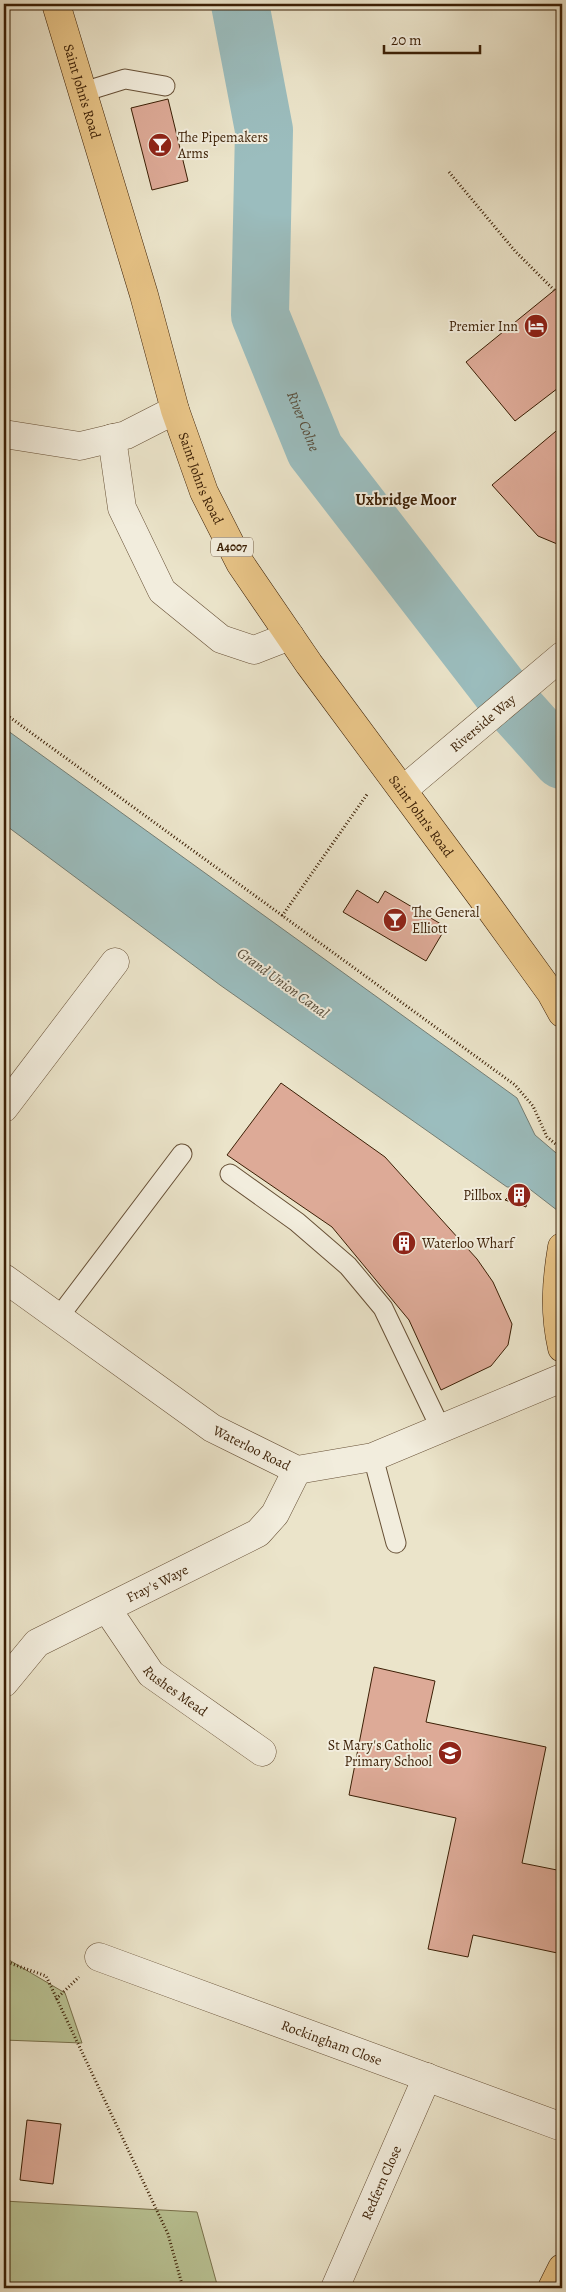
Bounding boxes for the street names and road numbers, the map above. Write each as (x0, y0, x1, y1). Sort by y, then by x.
street label: Saint John's Road (59, 42, 105, 141)
street label: Saint John's Road (174, 430, 228, 528)
road number: A4007 (211, 538, 253, 556)
street label: Riverside Way (446, 690, 520, 757)
street label: Saint John's Road (384, 771, 458, 862)
street label: Waterloo Road (209, 1421, 294, 1476)
street label: Fray's Waye (123, 1560, 191, 1607)
street label: Rushes Mead (138, 1662, 212, 1721)
street label: Rockingham Close (278, 2016, 385, 2070)
street label: Redfern Close (357, 2143, 406, 2223)

